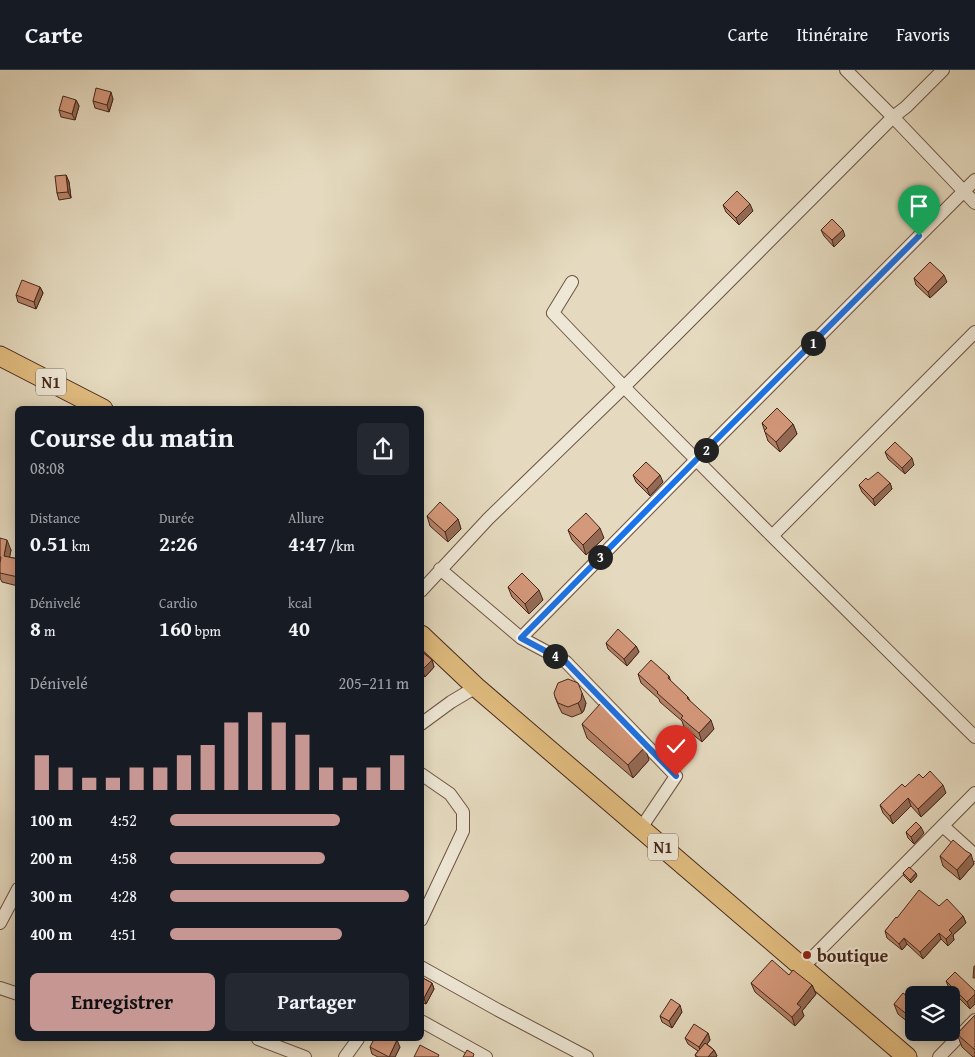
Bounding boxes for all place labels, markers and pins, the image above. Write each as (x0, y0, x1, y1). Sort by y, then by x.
pin (898, 185, 940, 236)
pin: 1 (800, 330, 826, 356)
pin: 2 (694, 438, 718, 462)
pin: 3 (588, 544, 612, 570)
pin: 4 (542, 644, 568, 668)
pin (655, 725, 697, 776)
place label: boutique (817, 942, 889, 969)
marker: boutique (801, 949, 813, 961)

